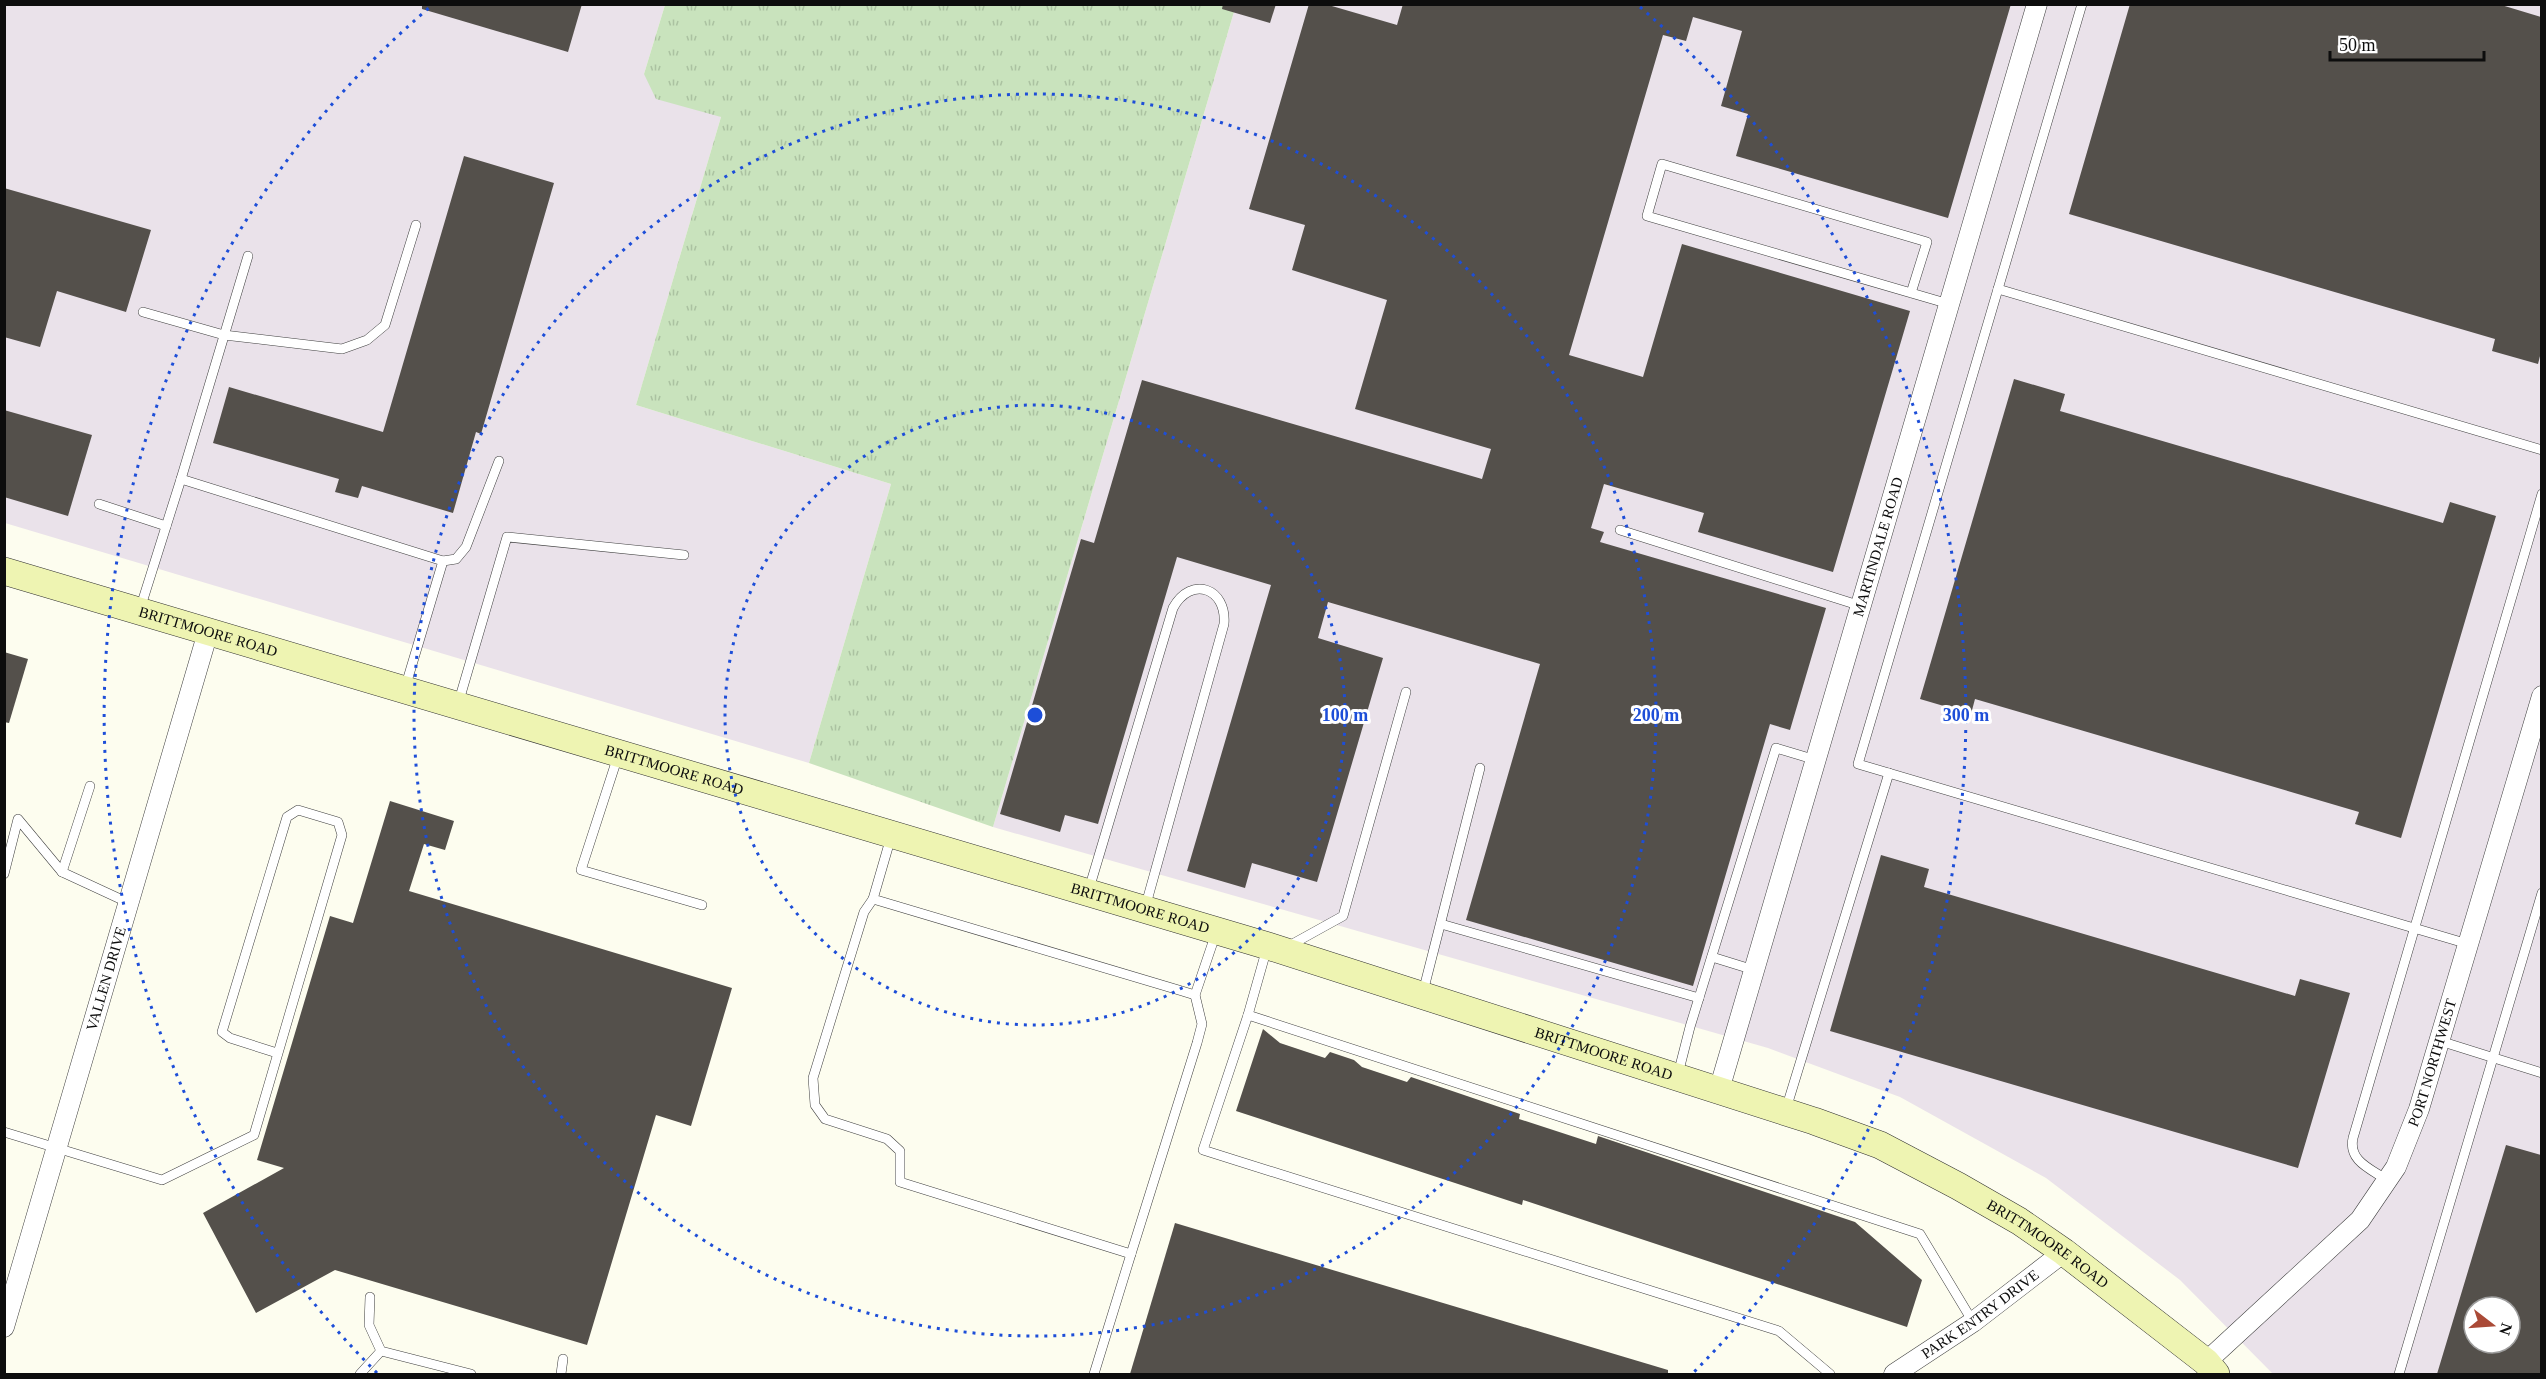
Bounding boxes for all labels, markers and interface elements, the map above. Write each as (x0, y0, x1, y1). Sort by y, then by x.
scale bar (2330, 24, 2484, 62)
text: 50 m (2339, 35, 2376, 55)
street label: MARTINDALE ROAD (1850, 475, 1906, 618)
street label: BRITTMOORE ROAD (137, 603, 280, 660)
centre of rings (1025, 705, 1045, 725)
text: 100 m (1322, 705, 1368, 725)
text: 200 m (1633, 705, 1679, 725)
text: 300 m (1943, 705, 1989, 725)
street label: BRITTMOORE ROAD (603, 742, 746, 798)
street label: BRITTMOORE ROAD (1069, 880, 1211, 936)
street label: VALLEN DRIVE (83, 925, 129, 1033)
street label: PORT NORTHWEST (2405, 997, 2459, 1129)
street label: BRITTMOORE ROAD (1533, 1024, 1675, 1083)
street label: BRITTMOORE ROAD (1984, 1196, 2112, 1291)
street label: PARK ENTRY DRIVE (1919, 1266, 2042, 1362)
north arrow (2462, 1295, 2522, 1355)
text: N (2496, 1321, 2516, 1338)

